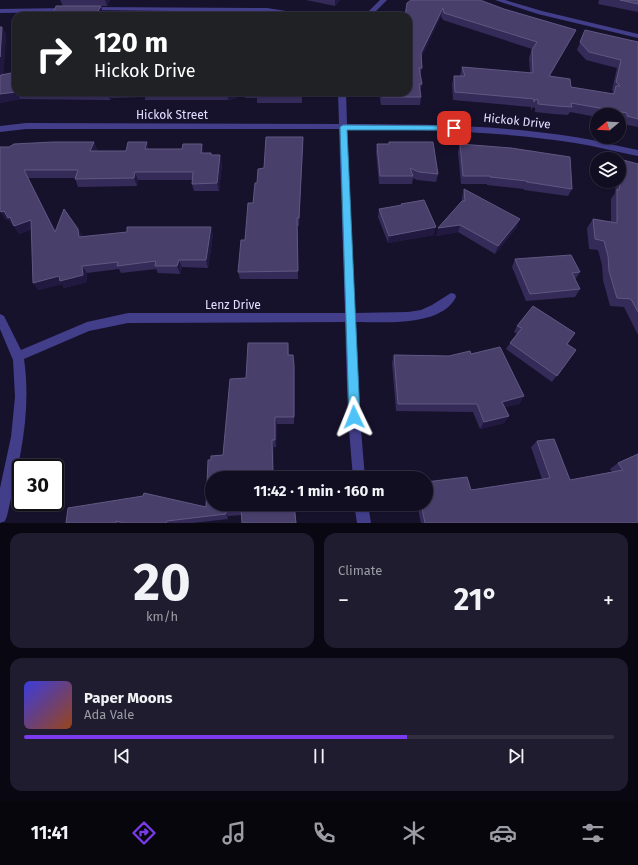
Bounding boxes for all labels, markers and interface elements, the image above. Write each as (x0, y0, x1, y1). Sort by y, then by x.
text: 120 m (94, 26, 168, 59)
icon: right (28, 28, 80, 80)
text: Hickok Drive (94, 60, 196, 82)
street label: Hickok Street (136, 108, 209, 122)
north arrow (590, 108, 626, 144)
map controls (590, 108, 626, 188)
street label: Hickok Drive (483, 110, 551, 132)
pin (437, 111, 471, 145)
icon: arrive (443, 117, 465, 139)
button: layers (590, 152, 626, 188)
street label: Lenz Drive (205, 298, 261, 312)
position arrow (333, 396, 375, 438)
speed limit sign: 30 (12, 459, 64, 511)
text: 11:42 · 1 min · 160 m (253, 482, 385, 500)
text: 20 (133, 551, 191, 614)
text: Climate (338, 563, 382, 578)
text: 21° (454, 582, 498, 618)
text: − (338, 587, 349, 614)
text: + (603, 587, 614, 614)
text: km/h (146, 609, 178, 624)
text: Paper Moons (84, 689, 172, 707)
text: Ada Vale (84, 707, 134, 722)
icon: previous (111, 745, 133, 767)
icon: pause (308, 745, 330, 767)
icon: next (505, 745, 527, 767)
icon: directions (130, 819, 158, 847)
icon: music (220, 819, 248, 847)
icon: phone (310, 819, 338, 847)
icon: climate (400, 819, 428, 847)
icon: car (489, 819, 517, 847)
icon: filters (579, 819, 607, 847)
text: 11:41 (31, 822, 69, 844)

